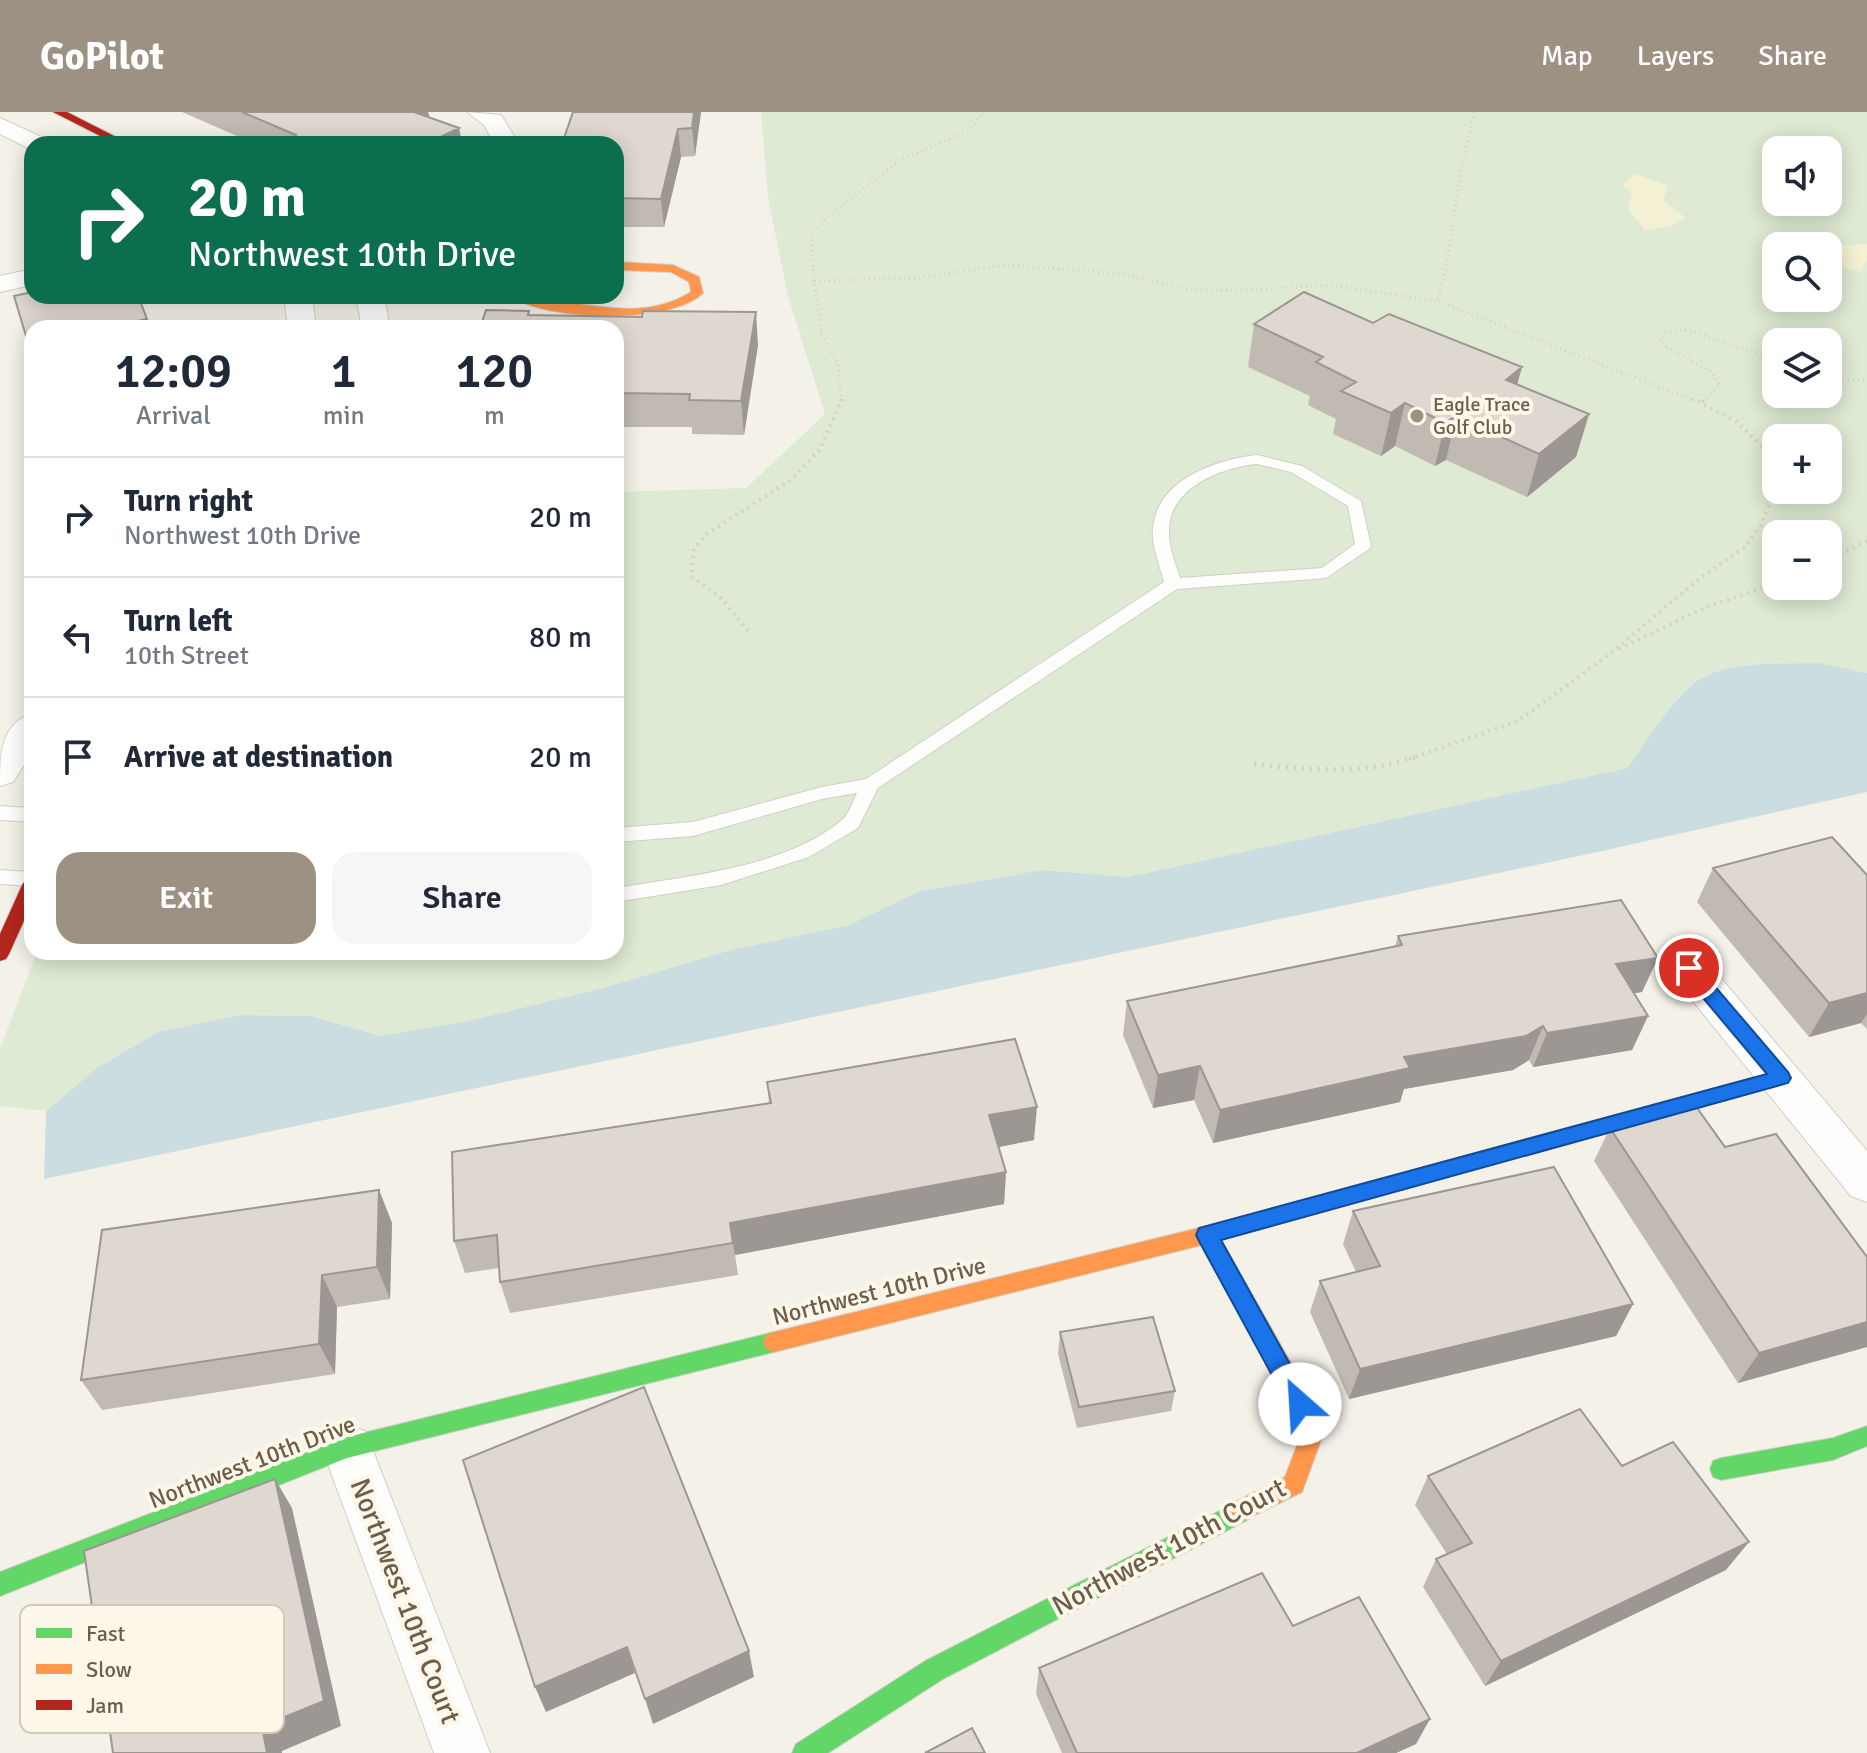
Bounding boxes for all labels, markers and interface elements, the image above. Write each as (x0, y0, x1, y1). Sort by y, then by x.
text: GoPilot (40, 33, 164, 80)
text: Map (1541, 39, 1593, 73)
text: Layers (1637, 39, 1714, 73)
text: Share (1758, 39, 1827, 73)
map controls (1762, 136, 1842, 600)
button: sound (1762, 136, 1842, 216)
text: 20 m (188, 163, 306, 232)
icon: right (56, 168, 160, 272)
text: Northwest 10th Drive (188, 232, 516, 277)
button: search (1762, 232, 1842, 312)
button: layers (1762, 328, 1842, 408)
text: 12:09 (115, 342, 232, 401)
text: 1 (331, 342, 357, 401)
text: 120 (455, 342, 533, 401)
place label: Eagle Trace Golf Club (1433, 392, 1530, 440)
text: Arrival (136, 400, 211, 432)
text: min (323, 400, 365, 432)
text: m (484, 400, 505, 432)
marker: Eagle Trace Golf Club (1408, 407, 1426, 425)
button: + (1762, 424, 1842, 504)
text: Turn right (124, 483, 253, 520)
icon: right (56, 495, 100, 539)
text: 20 m (529, 499, 592, 536)
text: Northwest 10th Drive (124, 520, 361, 552)
button: − (1762, 520, 1842, 600)
text: Turn left (124, 603, 233, 640)
icon: left (56, 615, 100, 659)
text: 80 m (529, 619, 592, 656)
text: 10th Street (124, 640, 249, 672)
icon: arrive (56, 735, 100, 779)
text: Arrive at destination (124, 739, 393, 776)
text: 20 m (529, 739, 592, 776)
button: Exit (56, 852, 316, 944)
button: Share (332, 852, 592, 944)
pin (1655, 934, 1723, 1002)
icon: arrive (1667, 946, 1711, 990)
street label: Northwest 10th Drive (769, 1250, 989, 1332)
position arrow (1258, 1362, 1342, 1446)
street label: Northwest 10th Drive (144, 1409, 360, 1515)
street label: Northwest 10th Court (1046, 1471, 1292, 1623)
street label: Northwest 10th Court (343, 1474, 468, 1729)
legend (20, 1605, 284, 1733)
text: Fast (86, 1620, 126, 1647)
text: Slow (86, 1656, 132, 1683)
text: Jam (86, 1692, 124, 1719)

